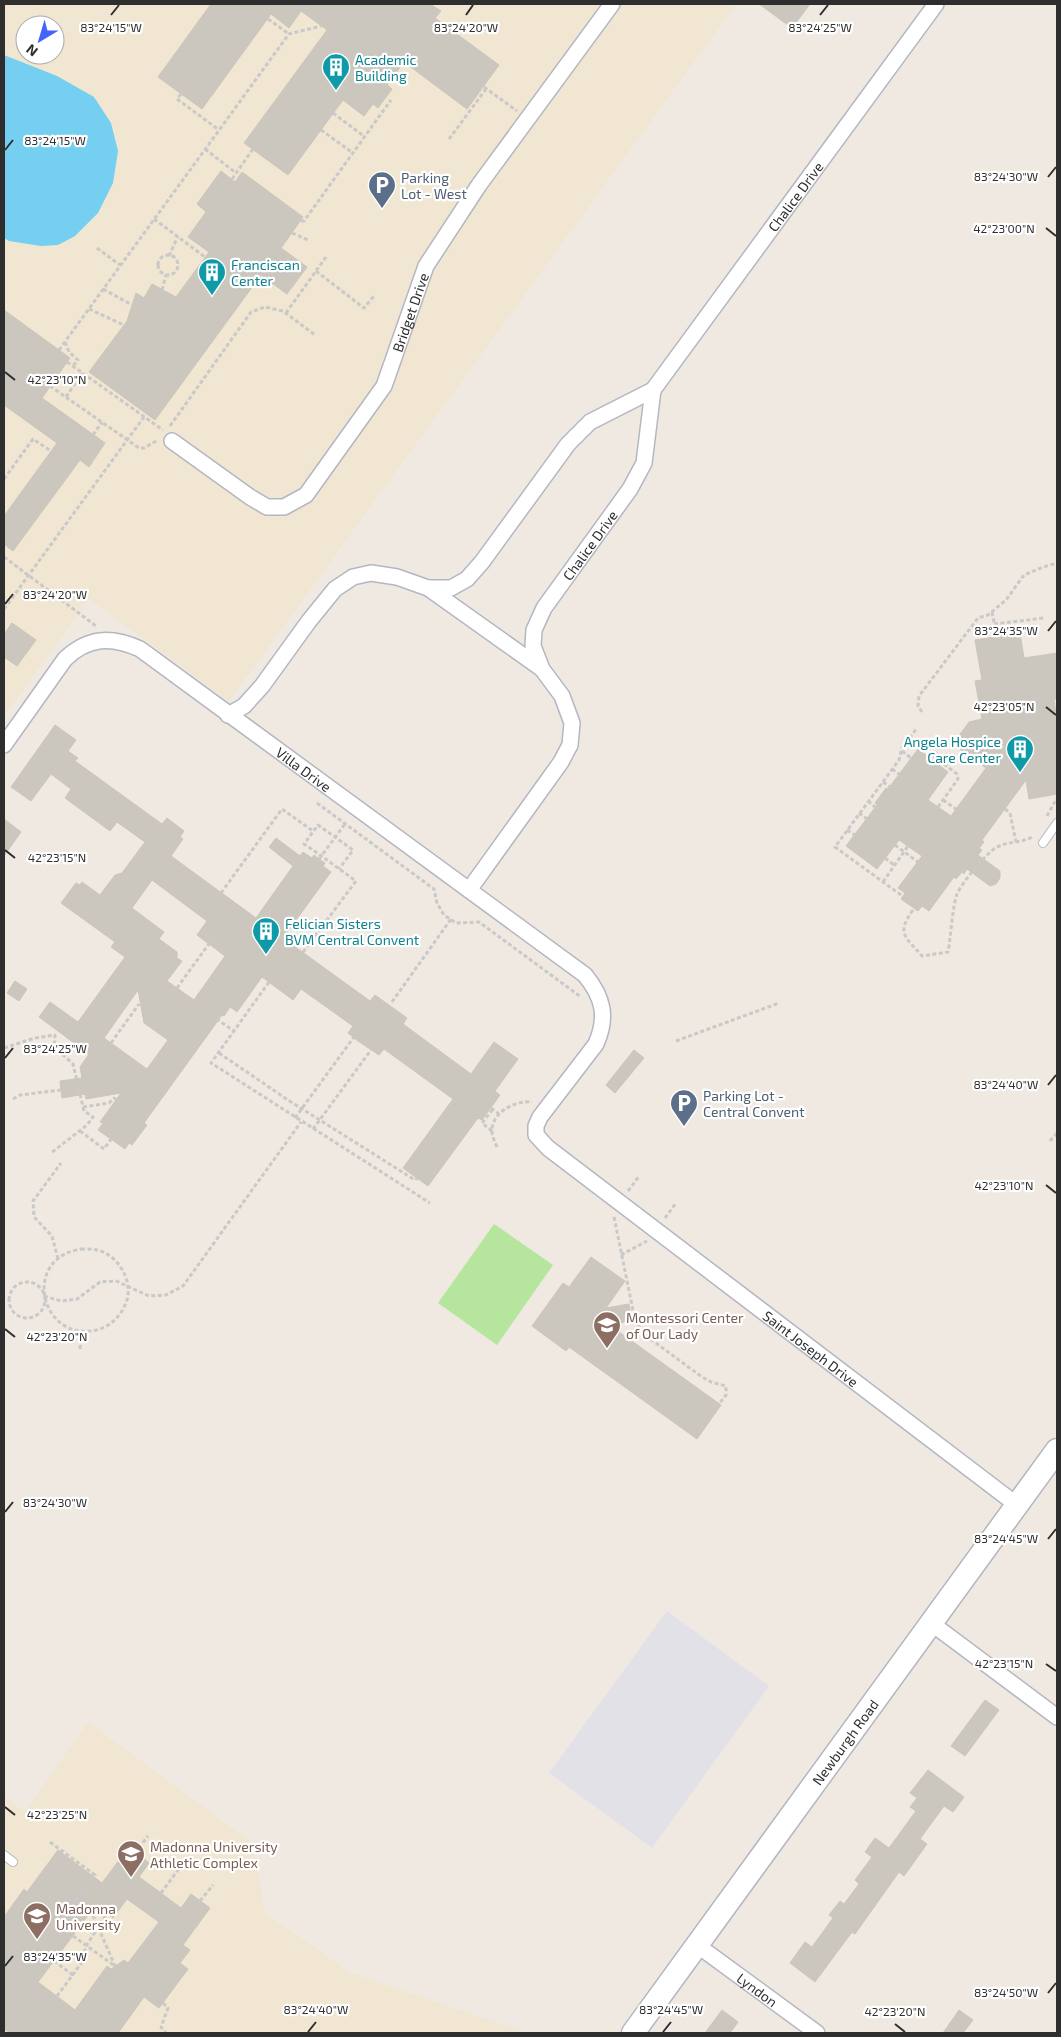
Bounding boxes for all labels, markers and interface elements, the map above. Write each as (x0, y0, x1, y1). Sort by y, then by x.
north arrow (15, 15, 65, 65)
text: 83°24'15"W (80, 20, 142, 34)
text: 83°24'20"W (434, 20, 498, 34)
text: 83°24'25"W (788, 20, 852, 34)
text: N (22, 41, 41, 60)
place label: Academic Building (355, 51, 417, 84)
building icon: Academic Building (321, 52, 351, 91)
text: 83°24'15"W (24, 133, 86, 147)
street label: Chalice Drive (764, 158, 826, 234)
place label: Parking Lot - West (401, 169, 467, 202)
text: 83°24'30"W (974, 169, 1038, 183)
parking icon: Parking Lot - West (367, 170, 397, 209)
text: 42°23'00"N (973, 221, 1035, 235)
place label: Franciscan Center (231, 256, 300, 289)
building icon: Franciscan Center (197, 257, 227, 296)
street label: Bridget Drive (388, 270, 432, 354)
text: 42°23'10"N (27, 372, 87, 386)
street label: Chalice Drive (559, 507, 620, 583)
text: 83°24'20"W (23, 587, 87, 601)
text: 83°24'35"W (974, 623, 1038, 637)
text: 42°23'05"N (974, 699, 1034, 713)
place label: Angela Hospice Care Center (904, 733, 1001, 766)
building icon: Angela Hospice Care Center (1005, 734, 1035, 773)
street label: Villa Drive (273, 743, 335, 795)
text: 42°23'15"N (28, 850, 86, 864)
place label: Felician Sisters BVM Central Convent (285, 915, 419, 948)
building icon: Felician Sisters BVM Central Convent (251, 916, 281, 955)
text: 83°24'25"W (23, 1041, 87, 1055)
text: 83°24'40"W (974, 1077, 1038, 1091)
place label: Parking Lot - Central Convent (703, 1087, 805, 1120)
parking icon: Parking Lot - Central Convent (669, 1088, 699, 1127)
text: 42°23'10"N (974, 1178, 1034, 1192)
street label: Saint Joseph Drive (760, 1307, 862, 1390)
place label: Montessori Center of Our Lady (626, 1309, 744, 1342)
school or university icon: Montessori Center of Our Lady (592, 1310, 622, 1349)
text: 42°23'20"N (26, 1329, 88, 1343)
text: 83°24'30"W (23, 1495, 87, 1509)
text: 83°24'45"W (974, 1531, 1038, 1545)
text: 42°23'15"N (975, 1656, 1033, 1670)
street label: Newburgh Road (808, 1696, 882, 1788)
text: 42°23'25"N (27, 1807, 87, 1821)
place label: Madonna University Athletic Complex (150, 1838, 278, 1871)
school or university icon: Madonna University Athletic Complex (116, 1839, 146, 1878)
place label: Madonna University (56, 1900, 121, 1933)
school or university icon: Madonna University (22, 1901, 52, 1940)
text: 83°24'35"W (23, 1949, 87, 1963)
street label: Lyndon (734, 1969, 781, 2010)
text: 83°24'50"W (974, 1985, 1038, 1999)
text: 83°24'40"W (284, 2002, 348, 2016)
text: 83°24'45"W (639, 2002, 703, 2016)
text: 42°23'20"N (864, 2004, 926, 2018)

